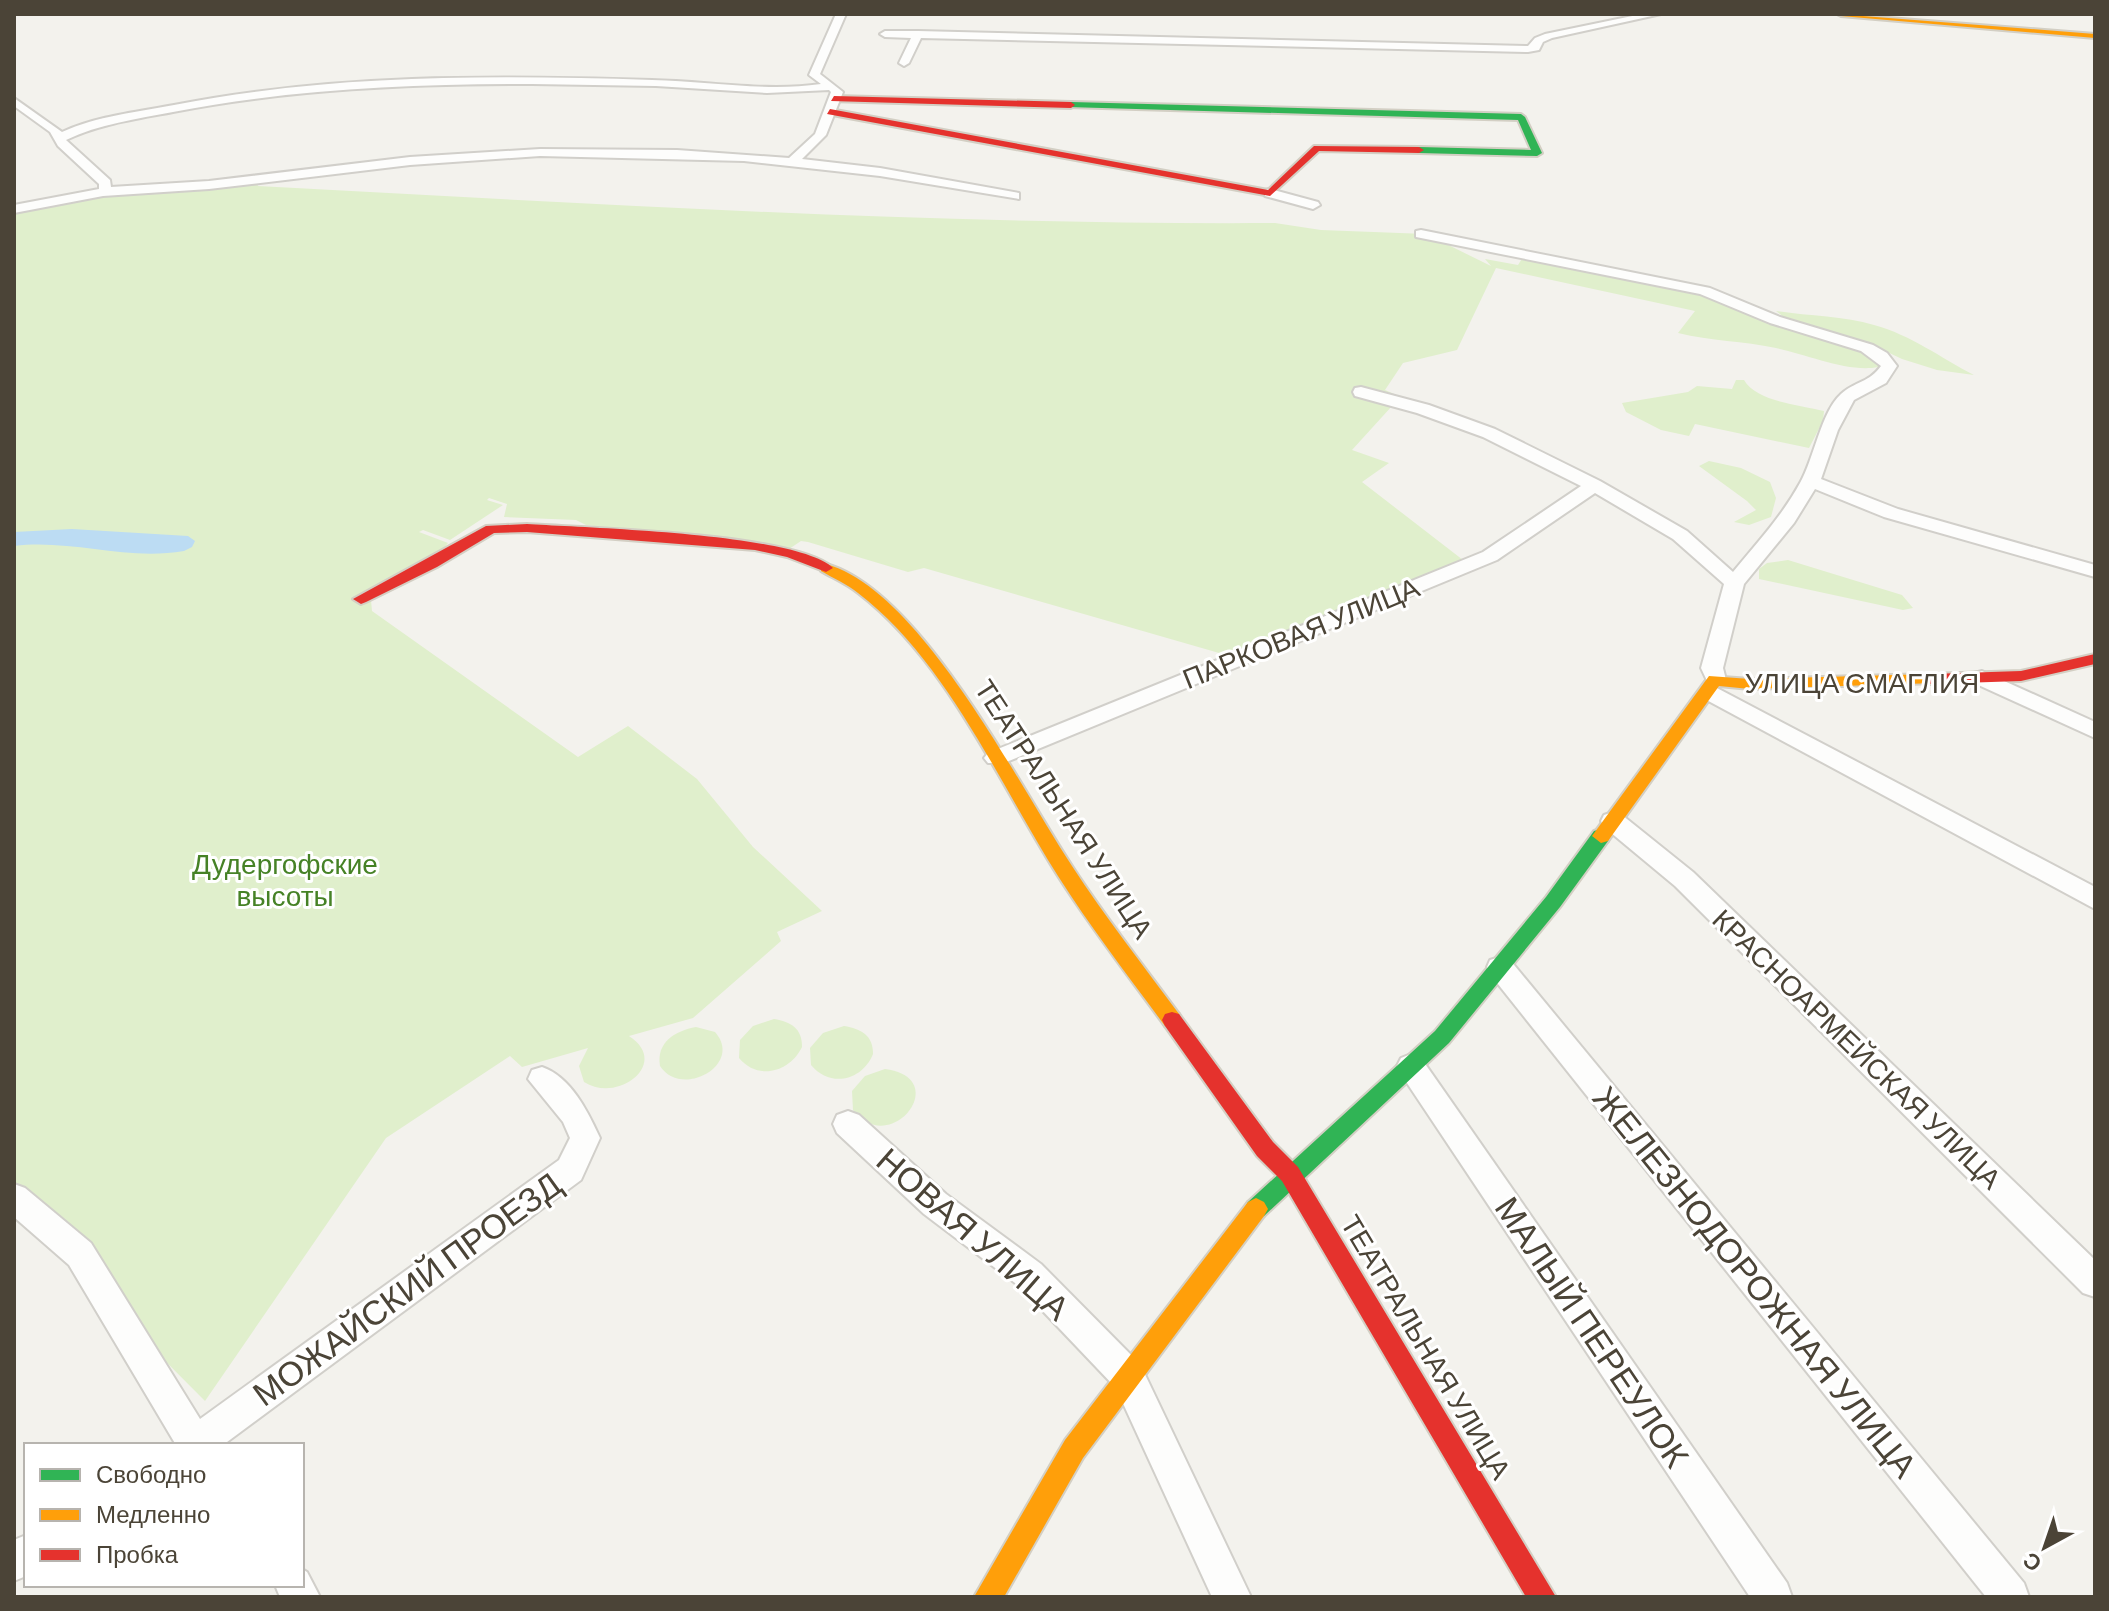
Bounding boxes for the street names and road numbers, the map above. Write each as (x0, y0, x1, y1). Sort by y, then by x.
street label: ПАРКОВАЯ УЛИЦА (1177, 569, 1424, 695)
street label: УЛИЦА СМАГЛИЯ (1745, 665, 1979, 699)
street label: ТЕАТРАЛЬНАЯ УЛИЦА (968, 673, 1161, 944)
street label: КРАСНОАРМЕЙСКАЯ УЛИЦА (1706, 901, 2009, 1195)
street label: ЖЕЛЕЗНОДОРОЖНАЯ УЛИЦА (1586, 1077, 1927, 1485)
street label: НОВАЯ УЛИЦА (869, 1138, 1079, 1328)
street label: МОЖАЙСКИЙ ПРОЕЗД (244, 1162, 568, 1413)
street label: МАЛЫЙ ПЕРЕУЛОК (1488, 1188, 1699, 1474)
street label: ТЕАТРАЛЬНАЯ УЛИЦА (1335, 1208, 1519, 1485)

